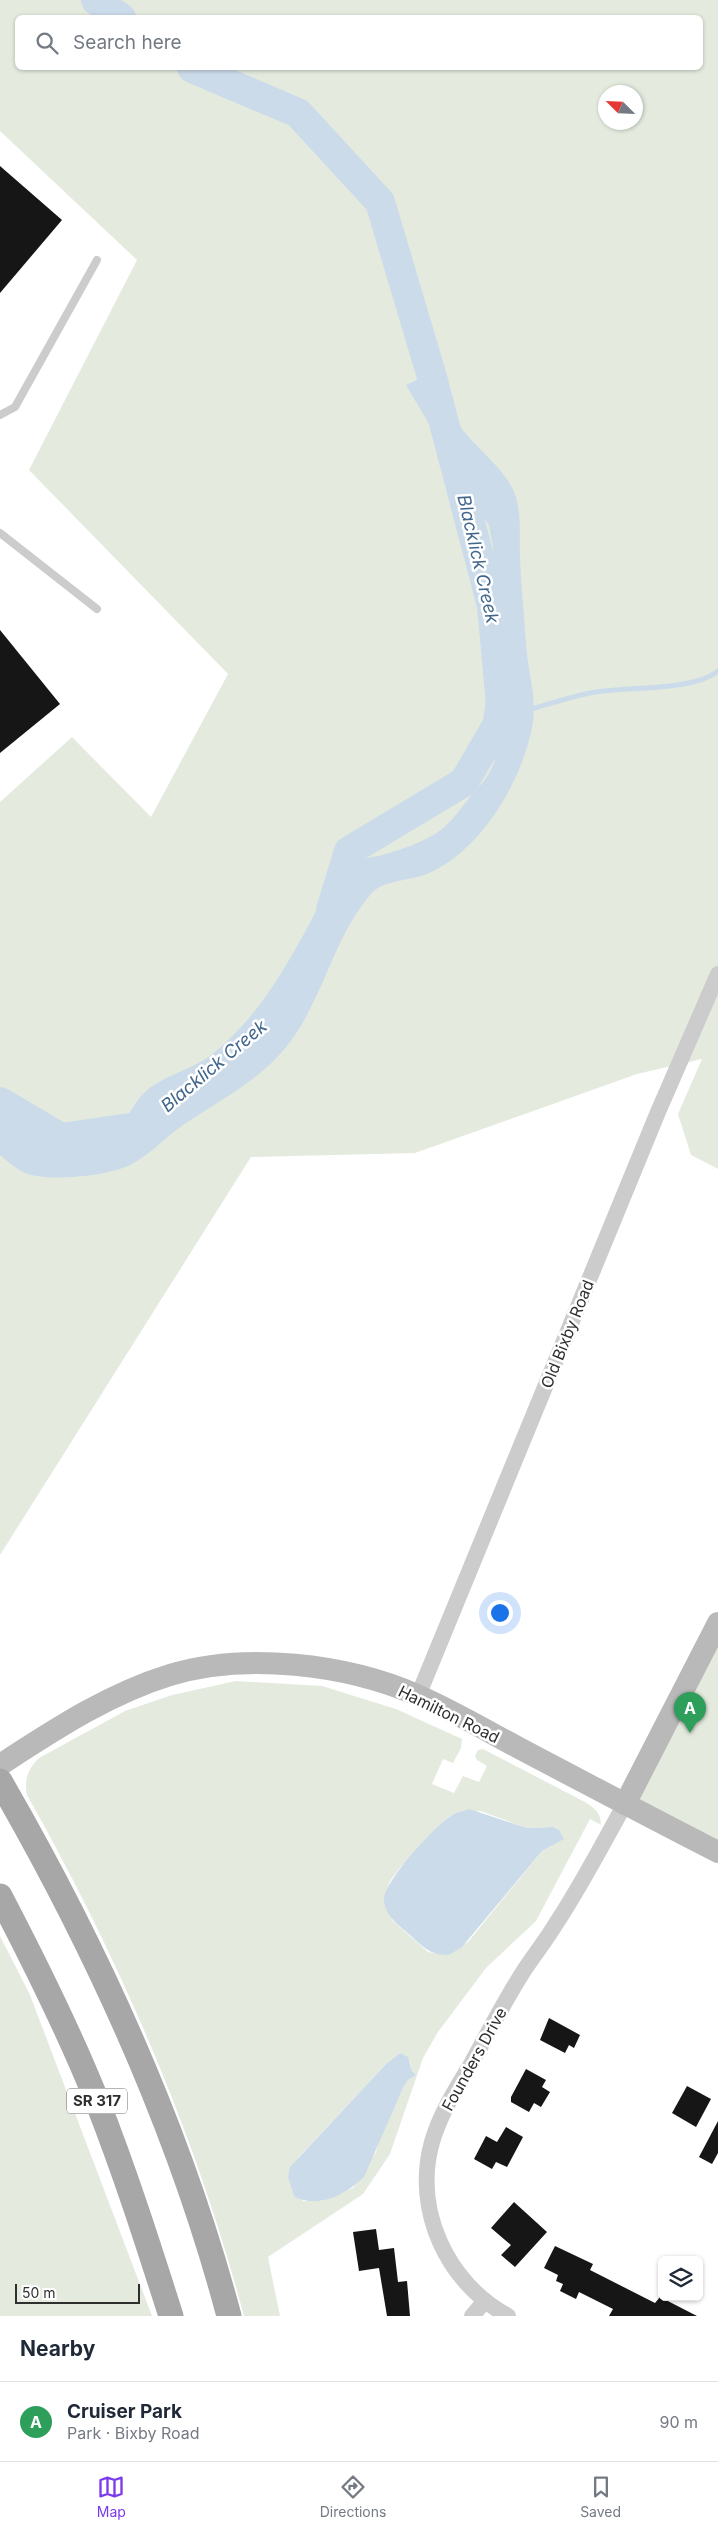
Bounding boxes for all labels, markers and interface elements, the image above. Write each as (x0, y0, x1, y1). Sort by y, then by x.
search box (15, 15, 703, 70)
icon: search (33, 29, 61, 57)
text: Search here (73, 31, 182, 54)
north arrow (598, 85, 643, 130)
water label: Blacklick Creek (453, 492, 504, 626)
water label: Blacklick Creek (157, 1015, 272, 1116)
street label: Old Bixby Road (536, 1277, 598, 1391)
your location (487, 1600, 513, 1626)
street label: Hamilton Road (395, 1681, 503, 1747)
pin: A (674, 1692, 706, 1733)
street label: Founders Drive (437, 2004, 511, 2114)
road number: SR 317 (67, 2088, 127, 2114)
map controls (658, 2256, 703, 2301)
button: layers (658, 2256, 703, 2301)
scale bar (15, 2281, 140, 2304)
text: 50 m (22, 2284, 56, 2301)
text: Nearby (20, 2336, 95, 2361)
text: Cruiser Park (67, 2400, 182, 2423)
text: A (30, 2412, 42, 2432)
text: 90 m (659, 2412, 698, 2432)
text: Park · Bixby Road (67, 2423, 200, 2443)
tab: Map (97, 2473, 126, 2520)
tab: Directions (320, 2473, 386, 2520)
tab: Saved (580, 2473, 621, 2520)

